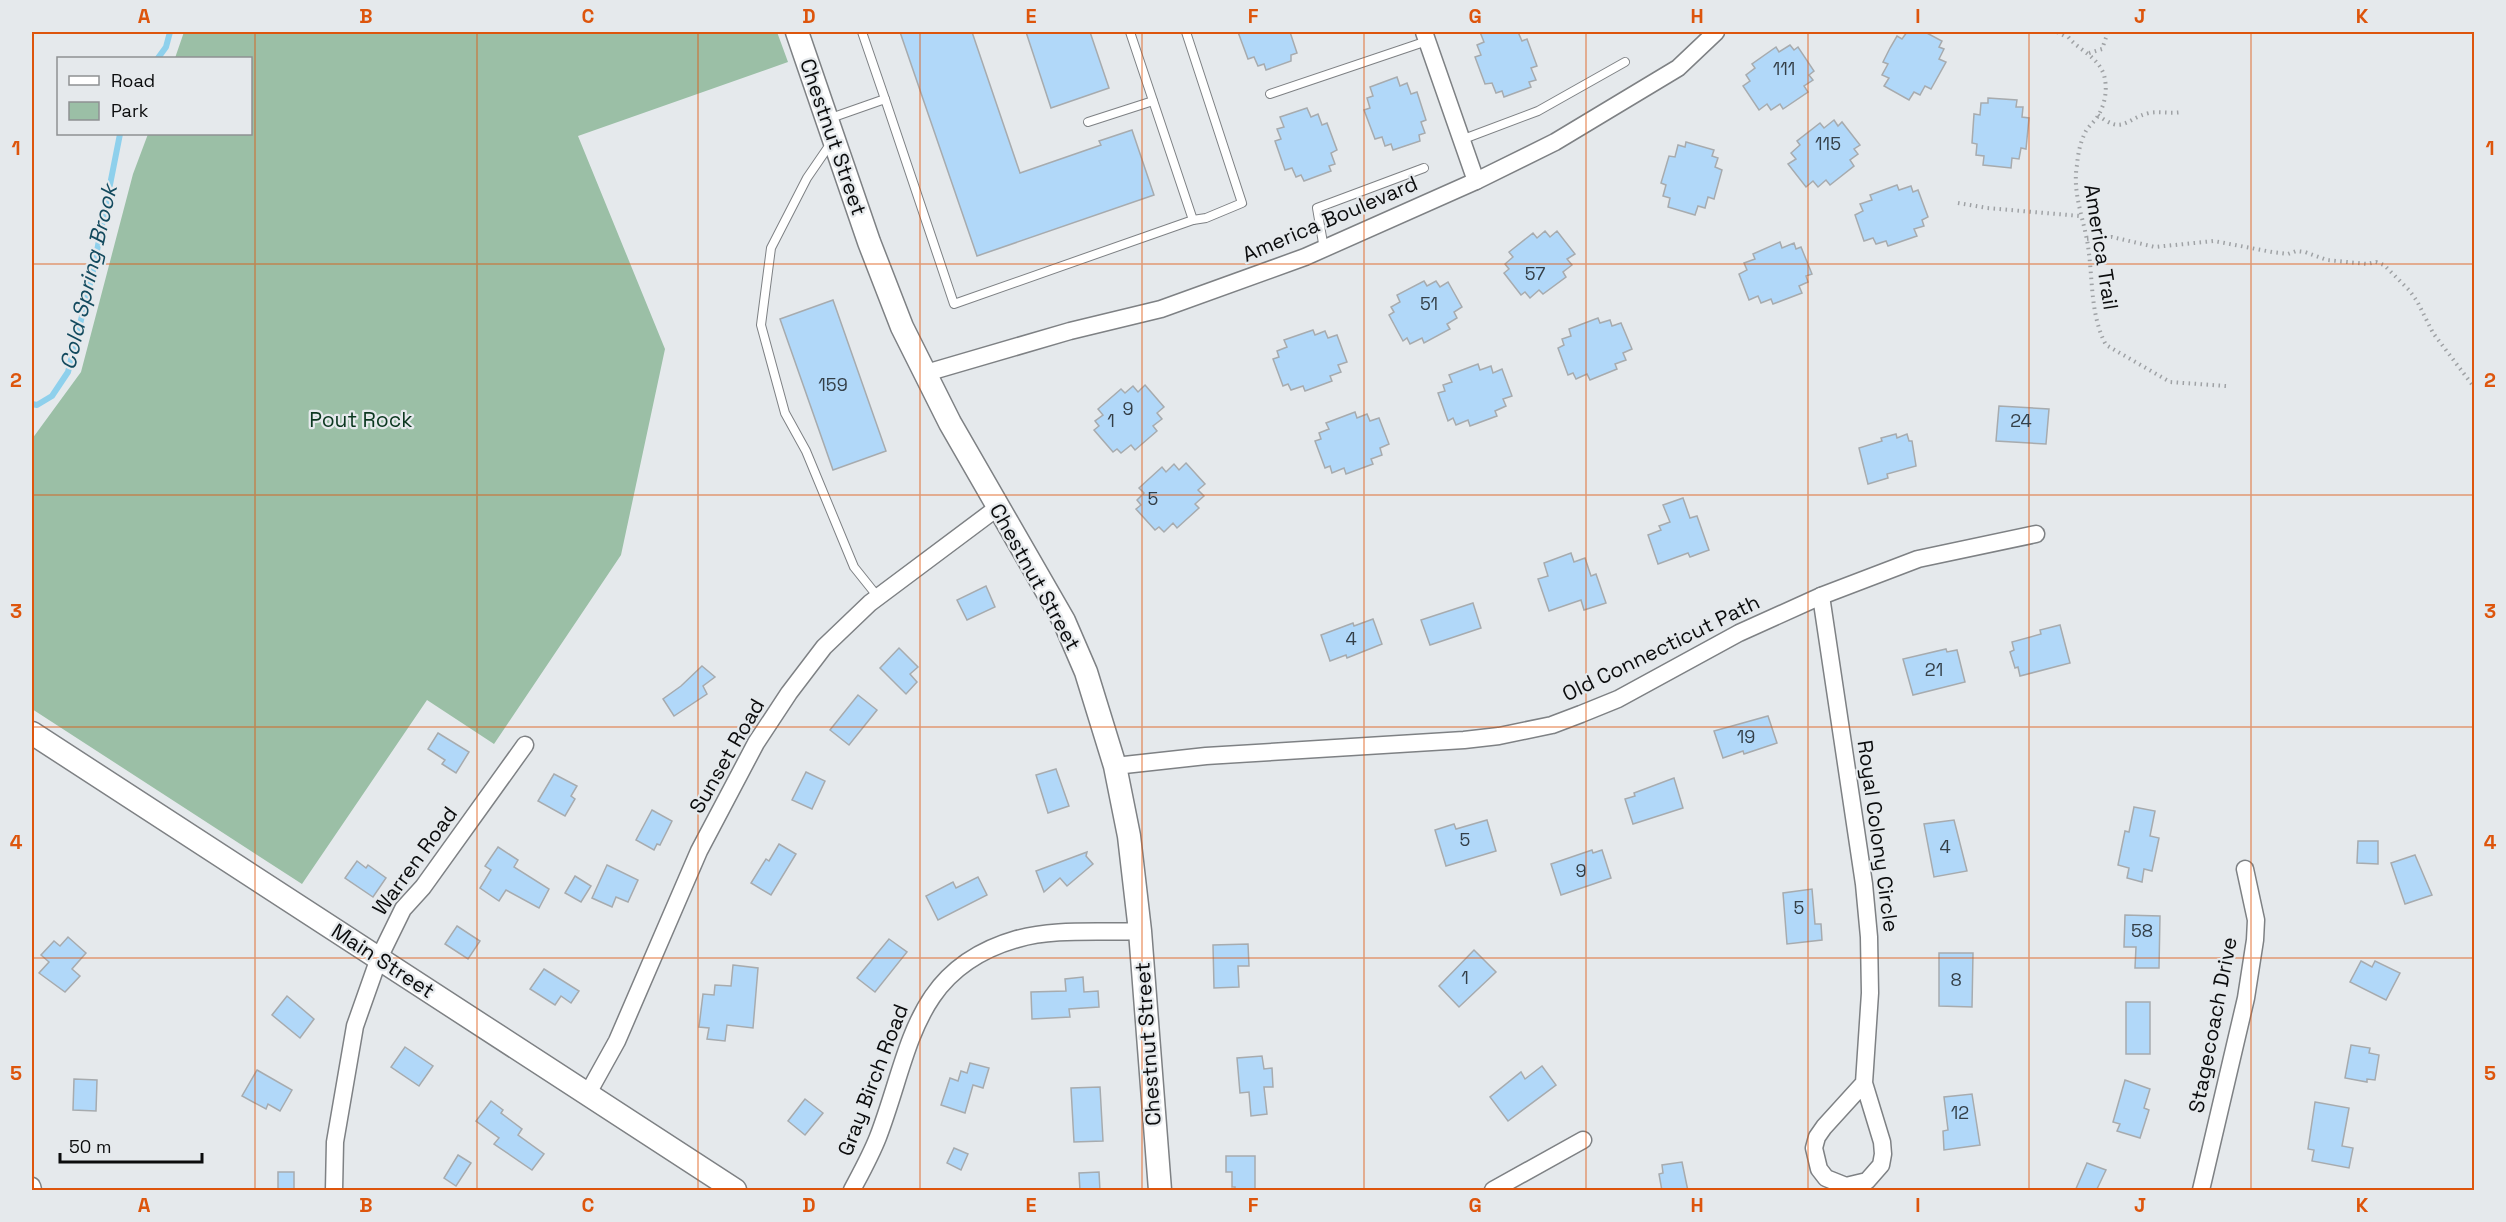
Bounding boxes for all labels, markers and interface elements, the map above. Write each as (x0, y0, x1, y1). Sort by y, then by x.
text: A (138, 3, 151, 29)
text: B (359, 3, 373, 29)
text: C (582, 3, 595, 29)
text: D (802, 3, 816, 29)
text: E (1025, 3, 1037, 29)
text: F (1248, 3, 1259, 29)
text: G (1468, 3, 1482, 29)
text: H (1690, 3, 1704, 29)
text: I (1915, 3, 1921, 29)
text: J (2134, 3, 2146, 29)
text: K (2356, 3, 2369, 29)
street label: Chestnut Street (794, 55, 873, 219)
legend (57, 57, 252, 135)
house number: 111 (1773, 57, 1795, 80)
text: Road (111, 69, 155, 92)
text: Park (111, 99, 149, 122)
house number: 115 (1815, 132, 1841, 155)
text: 1 (11, 135, 21, 161)
text: 1 (2485, 135, 2495, 161)
street label: America Boulevard (1238, 169, 1422, 268)
water label: Cold Spring Brook (53, 180, 123, 372)
street label: America Trail (2078, 182, 2125, 312)
house number: 57 (1525, 262, 1545, 285)
house number: 51 (1420, 292, 1438, 315)
text: 2 (10, 367, 22, 393)
text: 2 (2484, 367, 2496, 393)
house number: 159 (818, 373, 848, 396)
house number: 9 (1122, 397, 1134, 420)
park label: Pout Rock (309, 406, 413, 433)
house number: 1 (1107, 409, 1115, 432)
house number: 24 (2010, 409, 2032, 432)
house number: 5 (1148, 487, 1158, 510)
street label: Chestnut Street (984, 498, 1087, 655)
street label: Old Connecticut Path (1558, 588, 1764, 707)
text: 3 (10, 598, 22, 624)
text: 3 (2484, 598, 2496, 624)
house number: 4 (1345, 627, 1357, 650)
house number: 21 (1925, 658, 1943, 681)
street label: Sunset Road (683, 693, 770, 818)
house number: 19 (1737, 725, 1755, 748)
street label: Royal Colony Circle (1852, 738, 1905, 934)
street label: Warren Road (366, 801, 463, 920)
house number: 5 (1460, 828, 1470, 851)
text: 4 (10, 829, 23, 855)
text: 4 (2484, 829, 2497, 855)
house number: 4 (1939, 835, 1951, 858)
house number: 9 (1575, 859, 1587, 882)
house number: 5 (1794, 896, 1804, 919)
street label: Main Street (327, 917, 440, 1004)
house number: 58 (2131, 919, 2153, 942)
street label: Stagecoach Drive (2182, 935, 2243, 1115)
street label: Chestnut Street (1128, 961, 1167, 1127)
house number: 1 (1461, 966, 1469, 989)
house number: 8 (1950, 968, 1962, 991)
street label: Gray Birch Road (831, 1000, 914, 1160)
text: 5 (10, 1060, 22, 1086)
text: 5 (2484, 1060, 2496, 1086)
house number: 12 (1951, 1101, 1969, 1124)
scale bar (60, 1126, 202, 1164)
text: 50 m (69, 1135, 111, 1158)
text: A (138, 1192, 151, 1218)
text: B (359, 1192, 373, 1218)
text: C (582, 1192, 595, 1218)
text: D (802, 1192, 816, 1218)
text: E (1025, 1192, 1037, 1218)
text: F (1248, 1192, 1259, 1218)
text: G (1468, 1192, 1482, 1218)
text: H (1690, 1192, 1704, 1218)
text: I (1915, 1192, 1921, 1218)
text: J (2134, 1192, 2146, 1218)
text: K (2356, 1192, 2369, 1218)

